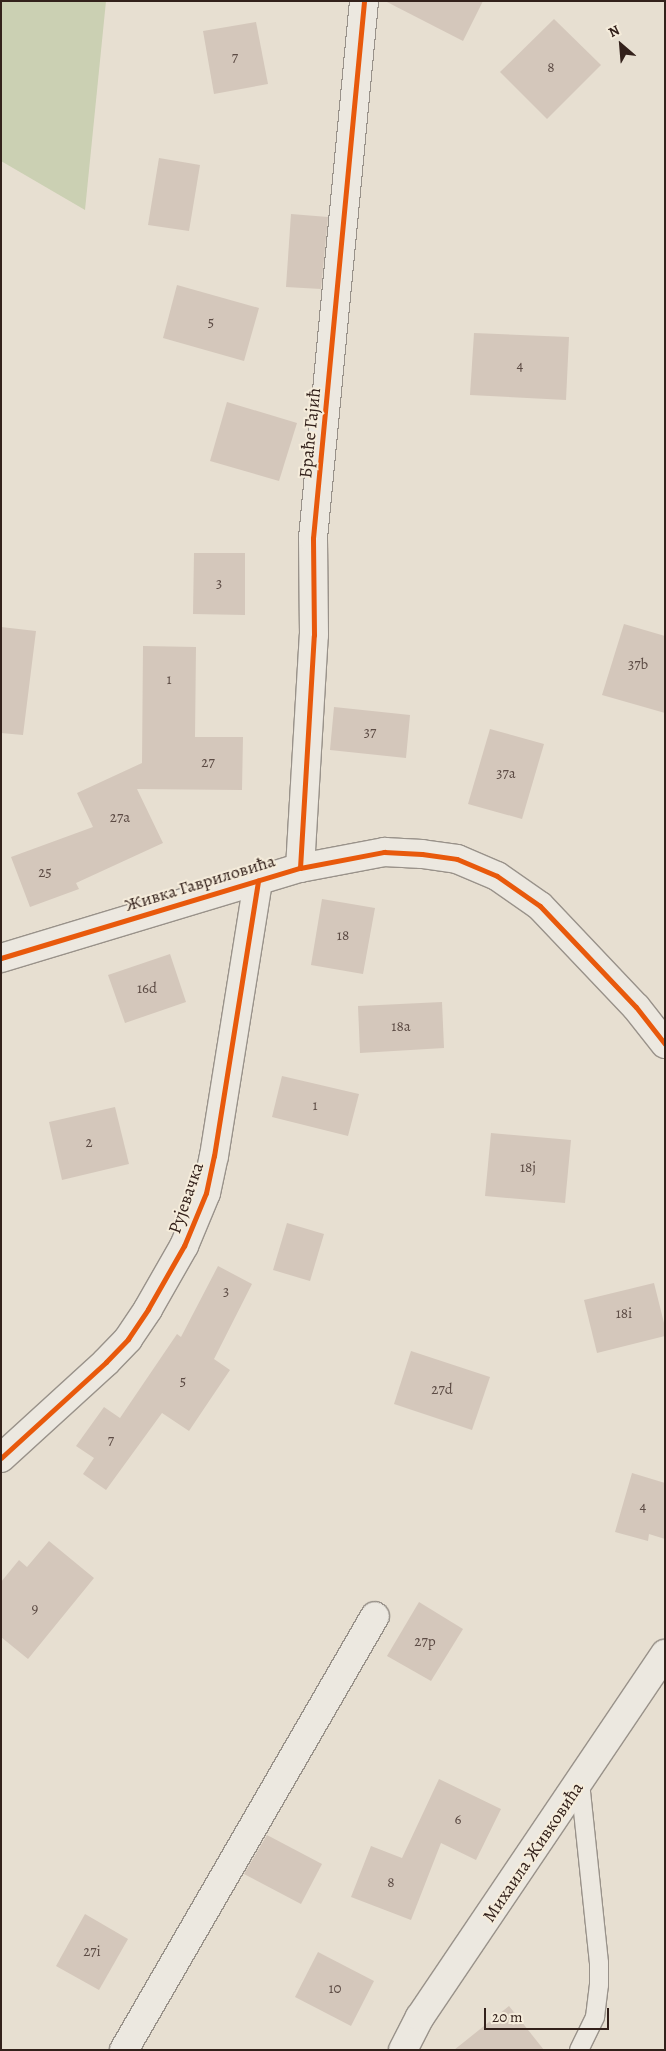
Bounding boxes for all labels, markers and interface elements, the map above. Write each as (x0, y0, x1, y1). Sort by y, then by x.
north arrow (596, 20, 646, 70)
text: N (605, 20, 623, 42)
house number: 7 (232, 49, 238, 67)
house number: 8 (547, 59, 555, 77)
house number: 5 (208, 314, 214, 332)
house number: 4 (517, 357, 523, 375)
street label: Браће Гајић (295, 387, 325, 479)
house number: 3 (216, 575, 222, 593)
house number: 37b (628, 656, 648, 674)
house number: 1 (166, 671, 172, 689)
house number: 37 (364, 724, 376, 742)
house number: 27 (201, 754, 215, 772)
house number: 37a (496, 765, 516, 783)
house number: 27a (110, 809, 130, 827)
street label: Живка Гавриловића (122, 850, 278, 916)
house number: 25 (38, 864, 52, 882)
house number: 18 (337, 927, 349, 945)
house number: 16d (137, 980, 157, 998)
house number: 18a (391, 1018, 411, 1036)
house number: 1 (312, 1097, 318, 1115)
house number: 2 (85, 1134, 93, 1152)
house number: 18j (520, 1159, 536, 1177)
street label: Рујевачка (164, 1160, 208, 1236)
house number: 3 (223, 1283, 229, 1301)
house number: 18i (616, 1305, 632, 1323)
house number: 5 (180, 1373, 186, 1391)
house number: 27d (431, 1381, 453, 1399)
house number: 7 (108, 1432, 114, 1450)
house number: 4 (640, 1498, 646, 1516)
house number: 9 (32, 1600, 38, 1618)
house number: 27p (414, 1633, 436, 1651)
street label: Михаила Живковића (478, 1778, 588, 1926)
house number: 6 (455, 1811, 461, 1829)
house number: 8 (387, 1874, 395, 1892)
house number: 27i (83, 1943, 101, 1961)
house number: 10 (328, 1980, 342, 1998)
scale bar (486, 1998, 611, 2030)
text: 20 m (492, 2007, 523, 2027)

